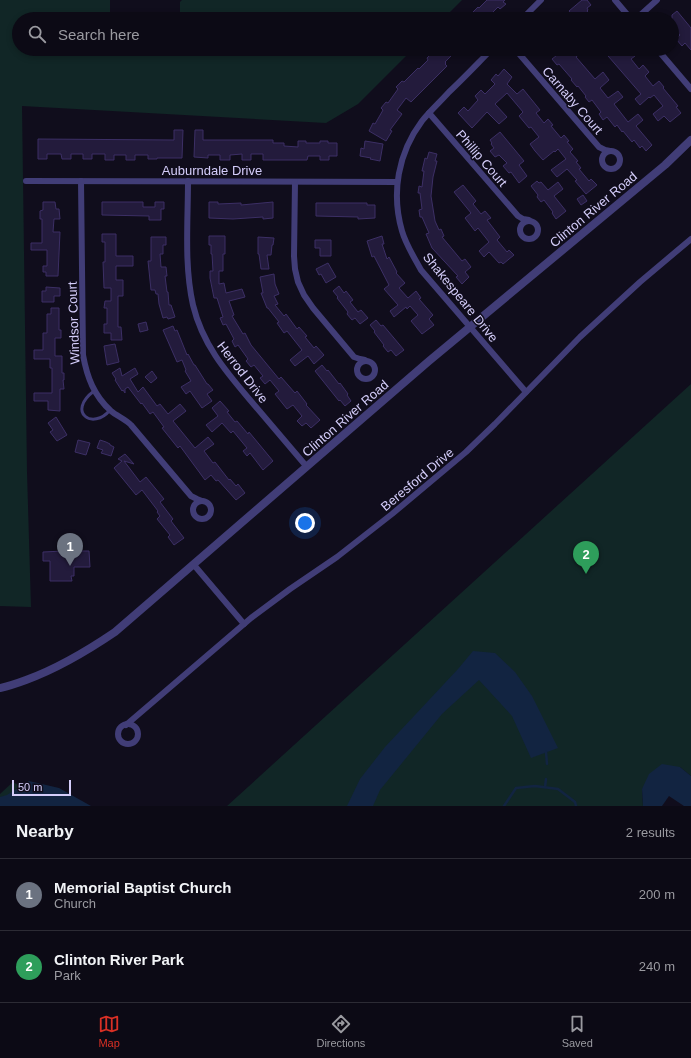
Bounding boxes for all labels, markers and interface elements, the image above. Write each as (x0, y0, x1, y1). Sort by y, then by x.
search box (12, 12, 679, 56)
icon: search (26, 23, 48, 45)
text: Search here (58, 26, 140, 43)
street label: Carnaby Court (539, 64, 606, 137)
street label: Phillip Court (453, 127, 511, 190)
street label: Auburndale Drive (162, 163, 262, 178)
street label: Clinton River Road (547, 169, 640, 250)
street label: Shakespeare Drive (420, 250, 501, 345)
street label: Windsor Court (65, 281, 82, 365)
street label: Herrod Drive (214, 339, 271, 406)
street label: Clinton River Road (299, 377, 391, 460)
street label: Beresford Drive (378, 445, 457, 514)
your location (295, 513, 315, 533)
pin: 1 (57, 533, 83, 566)
pin: 2 (573, 541, 599, 574)
scale bar (12, 778, 71, 797)
text: 50 m (18, 781, 42, 793)
text: Nearby (16, 822, 74, 841)
text: 2 results (626, 825, 675, 840)
text: Memorial Baptist Church (54, 879, 232, 896)
text: 1 (25, 887, 33, 902)
text: 200 m (639, 887, 675, 902)
text: Church (54, 896, 96, 911)
text: Clinton River Park (54, 951, 184, 968)
text: 2 (25, 959, 33, 974)
text: 240 m (639, 959, 675, 974)
text: Park (54, 968, 81, 983)
tab: Map (98, 1013, 120, 1049)
tab: Directions (316, 1013, 365, 1049)
tab: Saved (562, 1013, 593, 1049)

